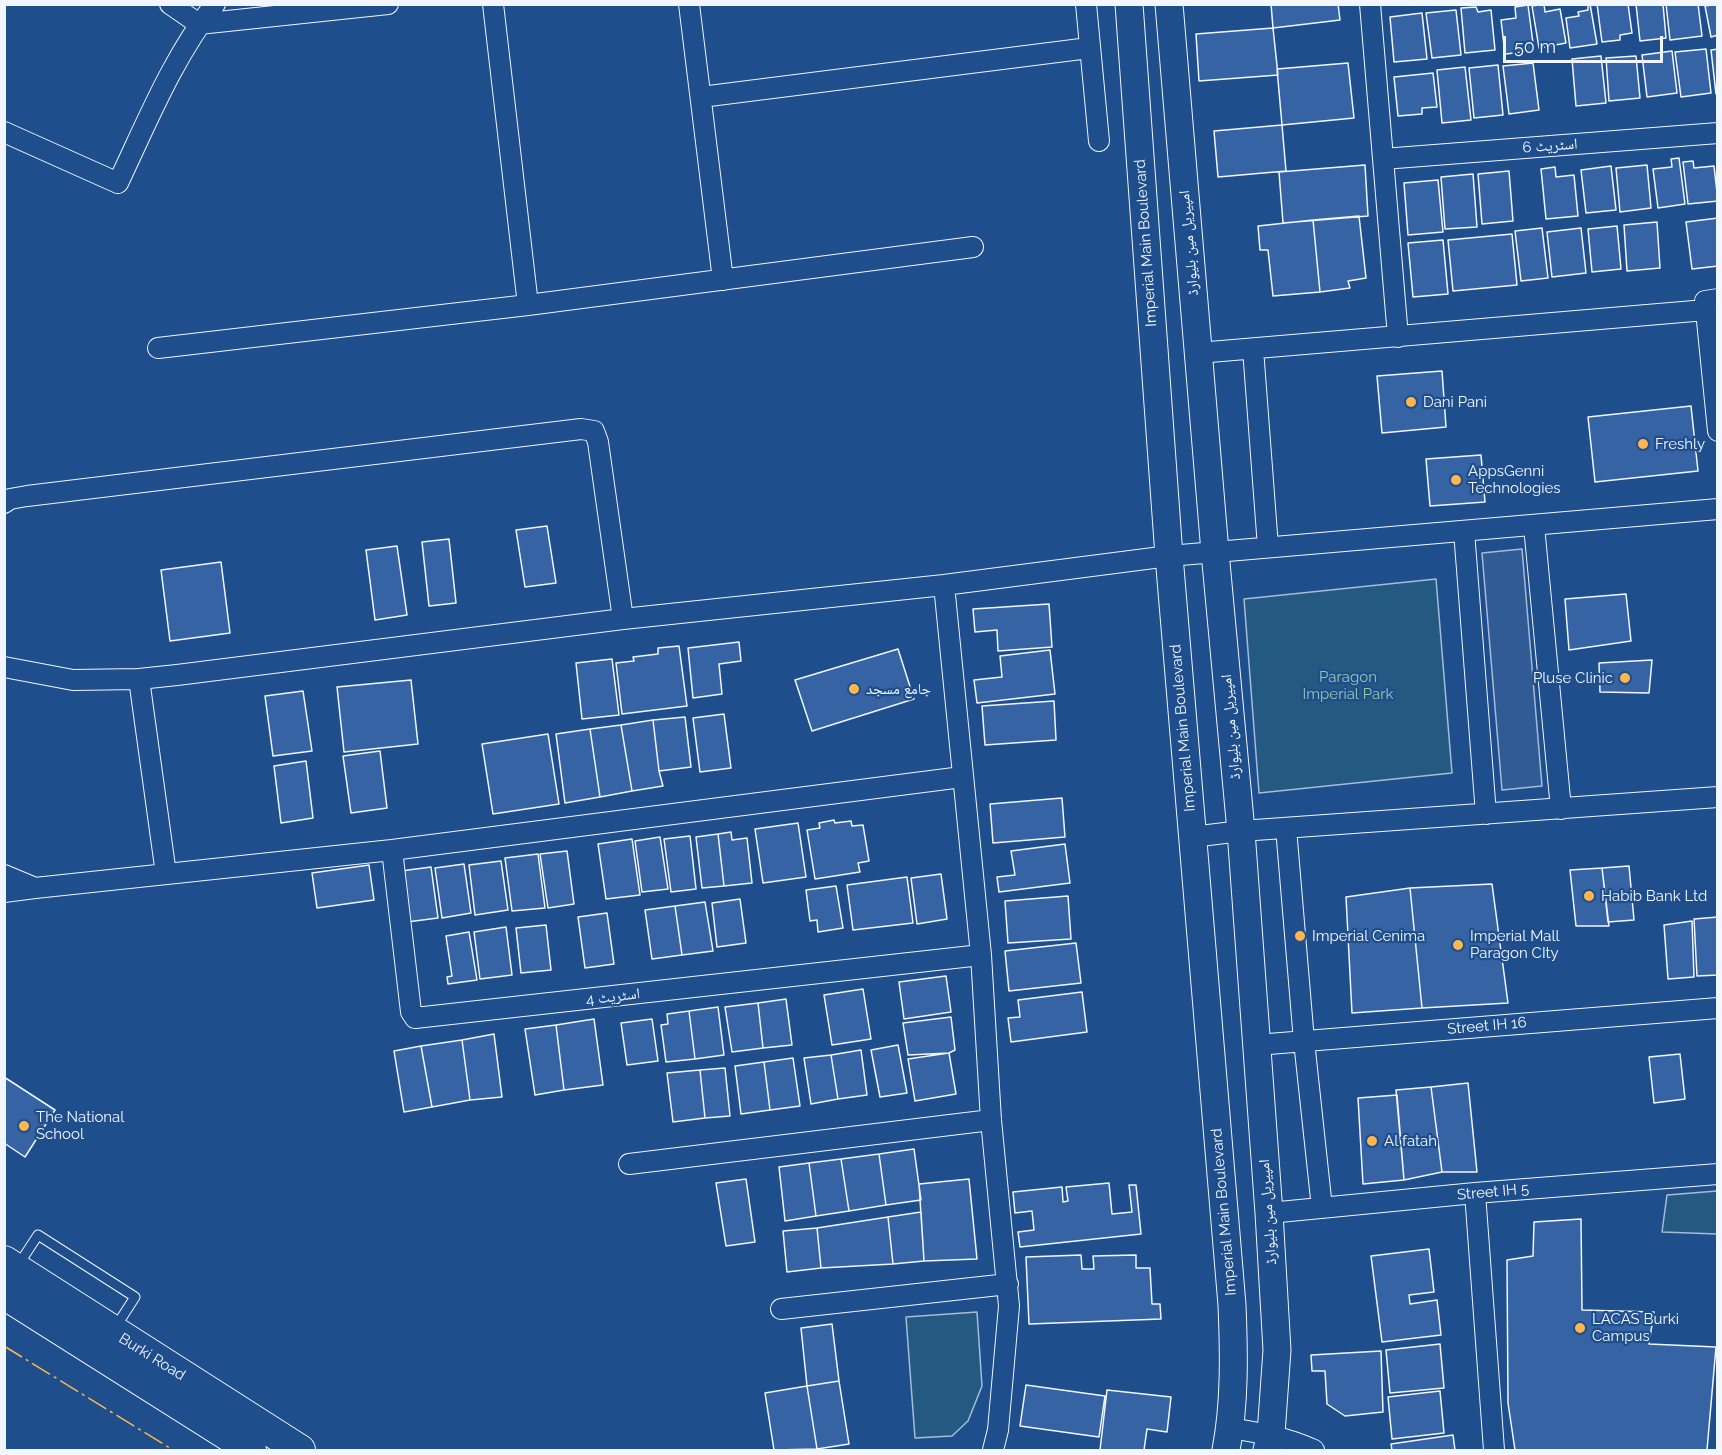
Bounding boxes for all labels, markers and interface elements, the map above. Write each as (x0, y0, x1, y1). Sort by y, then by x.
scale bar (1506, 24, 1666, 62)
text: 50 m (1514, 36, 1556, 57)
street label: اسٹریٹ 6 (1522, 135, 1578, 157)
street label: Imperial Main Boulevard (1131, 159, 1161, 327)
street label: امپیریل مین بلیوارڈ (1175, 190, 1203, 296)
place label: Dani Pani (1423, 393, 1487, 411)
marker: Dani Pani (1404, 395, 1418, 409)
place label: Freshly (1655, 435, 1705, 453)
marker: Freshly (1636, 437, 1650, 451)
place label: AppsGenni Technologies (1468, 462, 1561, 497)
marker: AppsGenni Technologies (1449, 473, 1463, 487)
street label: Imperial Main Boulevard (1167, 643, 1199, 813)
park label: Paragon Imperial Park (1303, 668, 1393, 703)
place label: Pluse Clinic (1533, 669, 1613, 687)
marker: Pluse Clinic (1618, 671, 1632, 685)
street label: امپیریل مین بلیوارڈ (1217, 674, 1245, 780)
place label: جامع مسجد (866, 680, 931, 698)
marker: جامع مسجد (847, 682, 861, 696)
place label: Habib Bank Ltd (1601, 887, 1707, 905)
marker: Habib Bank Ltd (1582, 889, 1596, 903)
place label: Imperial Cenima (1312, 927, 1425, 945)
place label: Imperial Mall Paragon CIty (1470, 927, 1560, 962)
marker: Imperial Cenima (1293, 929, 1307, 943)
marker: Imperial Mall Paragon CIty (1451, 938, 1465, 952)
street label: اسٹریٹ 4 (585, 985, 641, 1009)
street label: Street IH 16 (1447, 1014, 1527, 1038)
place label: The National School (36, 1108, 124, 1143)
marker: The National School (17, 1119, 31, 1133)
street label: Imperial Main Boulevard (1208, 1127, 1240, 1297)
place label: Al fatah (1384, 1132, 1437, 1150)
marker: Al fatah (1365, 1134, 1379, 1148)
street label: امپیریل مین بلیوارڈ (1255, 1159, 1281, 1265)
street label: Street IH 5 (1456, 1180, 1530, 1204)
place label: LACAS Burki Campus (1592, 1310, 1679, 1345)
marker: LACAS Burki Campus (1573, 1321, 1587, 1335)
street label: Burki Road (115, 1329, 189, 1385)

